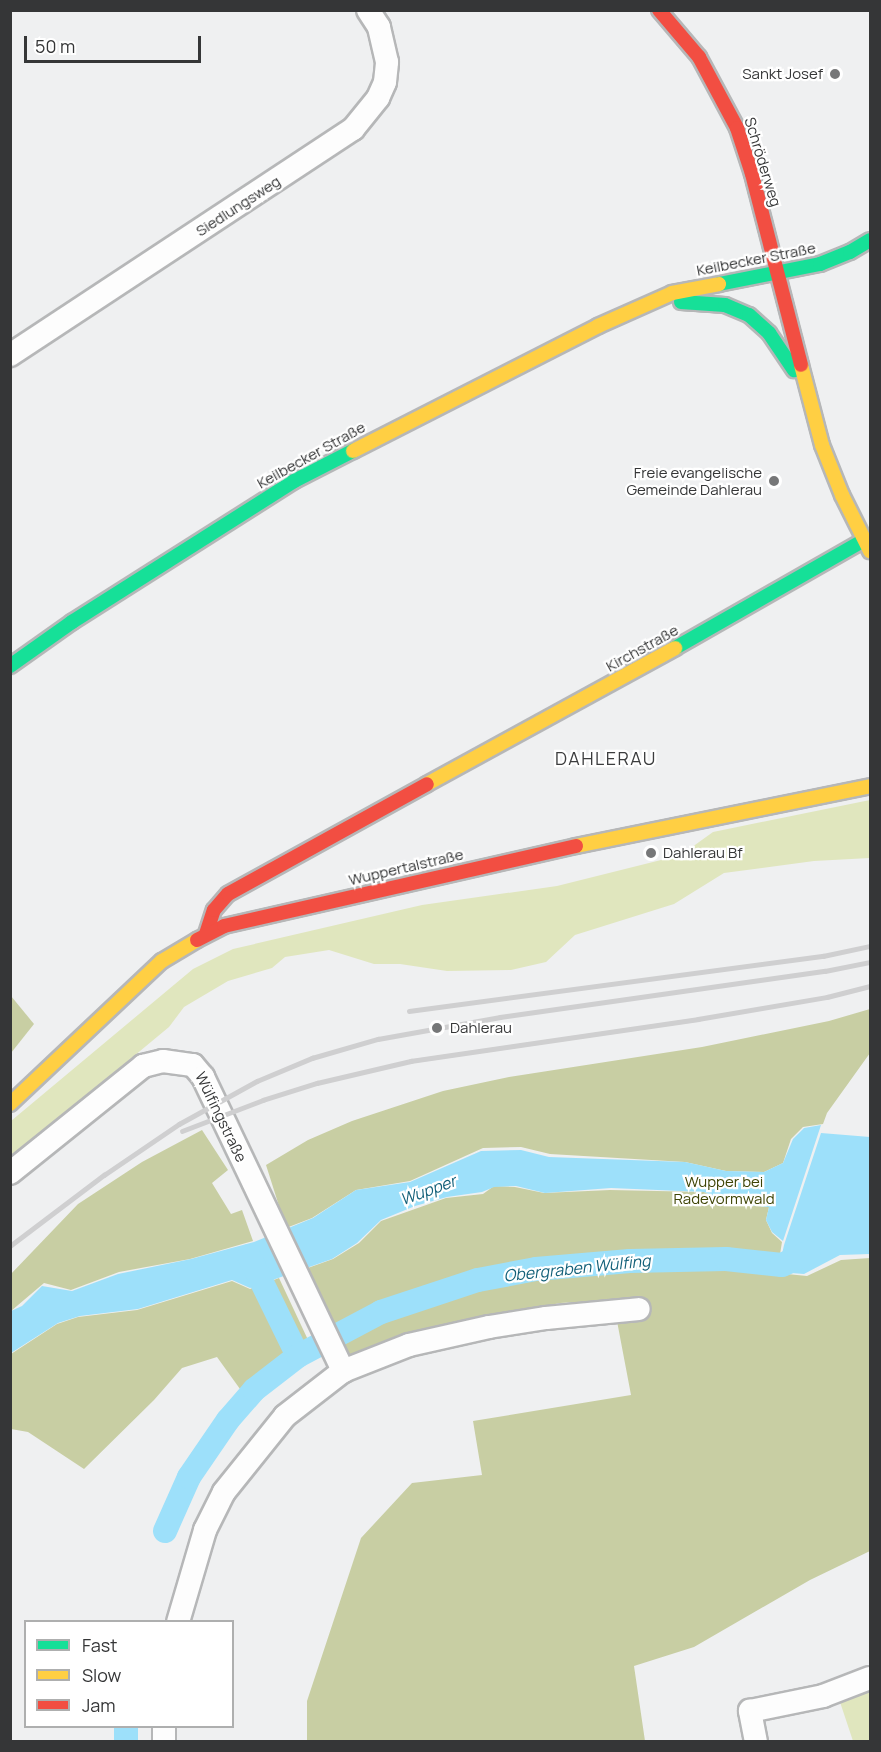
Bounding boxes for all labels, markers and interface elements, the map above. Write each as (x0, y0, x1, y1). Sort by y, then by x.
scale bar (27, 24, 204, 62)
text: 50 m (35, 34, 75, 58)
place label: Sankt Josef (742, 65, 823, 83)
marker: Sankt Josef (828, 67, 842, 81)
street label: Schröderweg (741, 115, 785, 209)
street label: Siedlungsweg (192, 172, 284, 240)
street label: Keilbecker Straße (695, 239, 817, 279)
street label: Keilbecker Straße (254, 418, 368, 492)
place label: Freie evangelische Gemeinde Dahlerau (626, 463, 762, 498)
marker: Freie evangelische Gemeinde Dahlerau (767, 474, 781, 488)
street label: Kirchstraße (603, 621, 681, 675)
district label: DAHLERAU (555, 747, 657, 769)
place label: Dahlerau Bf (663, 844, 742, 862)
street label: Wuppertalstraße (347, 845, 465, 889)
marker: Dahlerau Bf (644, 846, 658, 860)
marker: Dahlerau (428, 1019, 446, 1037)
place label: Dahlerau (450, 1019, 512, 1037)
street label: Wülfingstraße (191, 1069, 251, 1165)
water label: Wupper (397, 1171, 459, 1209)
park label: Wupper bei Radevormwald (673, 1172, 775, 1207)
water label: Obergraben Wülfing (503, 1251, 651, 1285)
legend (24, 1620, 234, 1728)
text: Fast (82, 1633, 117, 1657)
text: Slow (82, 1663, 121, 1687)
text: Jam (82, 1693, 116, 1717)

